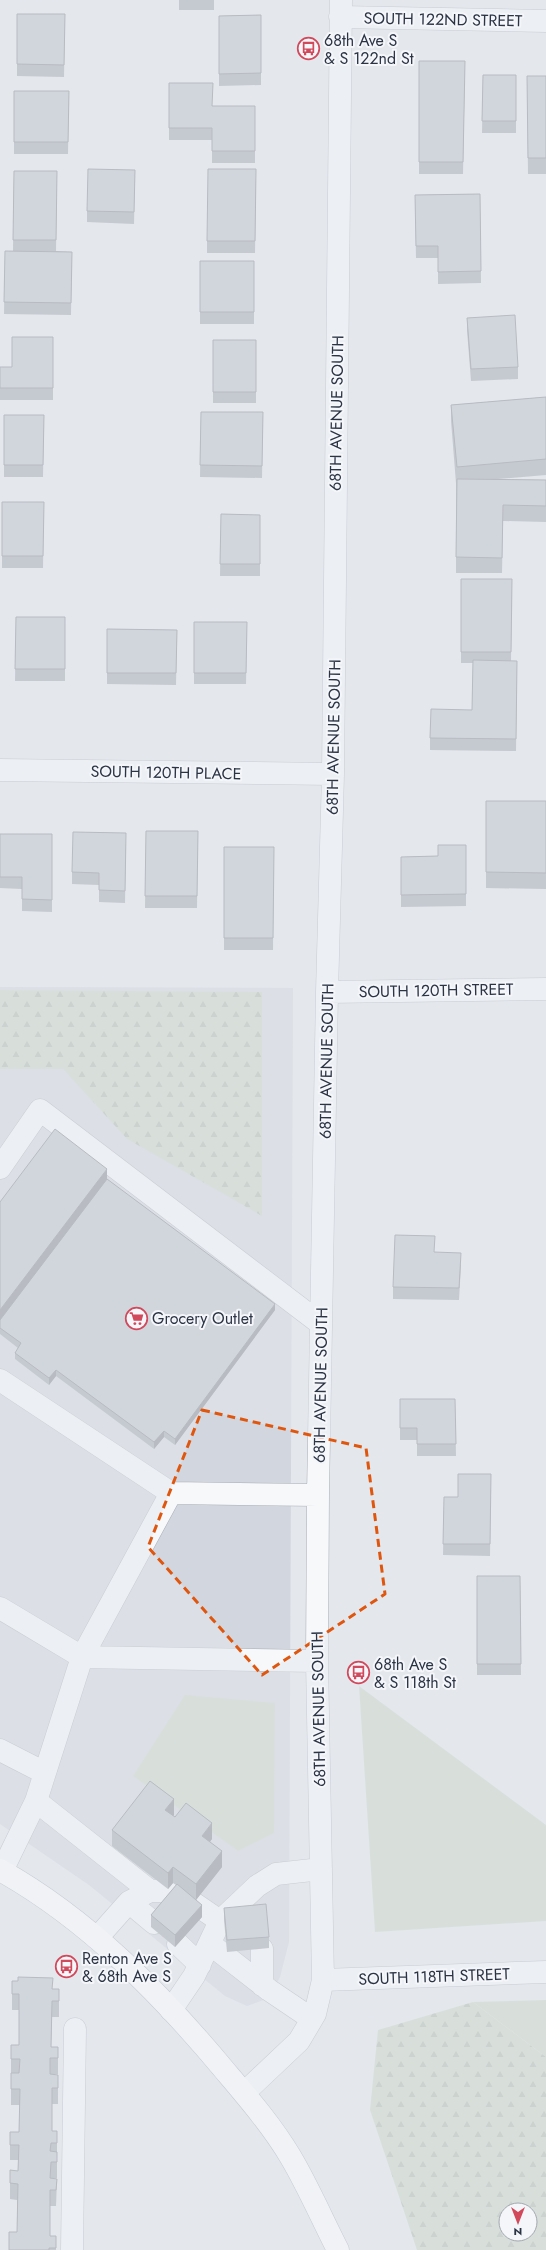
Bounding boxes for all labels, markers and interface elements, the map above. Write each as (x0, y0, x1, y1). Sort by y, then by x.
street label: SOUTH 122ND STREET (363, 7, 523, 32)
place label: 68th Ave S & S 122nd St (324, 29, 414, 70)
bus stop icon: 68th Ave S & S 122nd St (296, 36, 322, 62)
street label: 68TH AVENUE SOUTH (324, 335, 349, 491)
street label: 68TH AVENUE SOUTH (321, 659, 346, 815)
street label: SOUTH 120TH PLACE (90, 760, 242, 785)
street label: SOUTH 120TH STREET (358, 978, 514, 1003)
street label: 68TH AVENUE SOUTH (314, 983, 339, 1139)
supermarket icon: Grocery Outlet (124, 1305, 150, 1331)
place label: Grocery Outlet (152, 1307, 253, 1330)
street label: 68TH AVENUE SOUTH (308, 1307, 333, 1463)
street label: 68TH AVENUE SOUTH (306, 1631, 331, 1787)
place label: 68th Ave S & S 118th St (374, 1653, 456, 1694)
bus stop icon: 68th Ave S & S 118th St (346, 1660, 372, 1686)
place label: Renton Ave S & 68th Ave S (82, 1947, 172, 1988)
bus stop icon: Renton Ave S & 68th Ave S (53, 1954, 79, 1980)
street label: SOUTH 118TH STREET (358, 1962, 511, 1991)
north arrow (498, 2202, 538, 2242)
text: N (514, 2224, 522, 2240)

